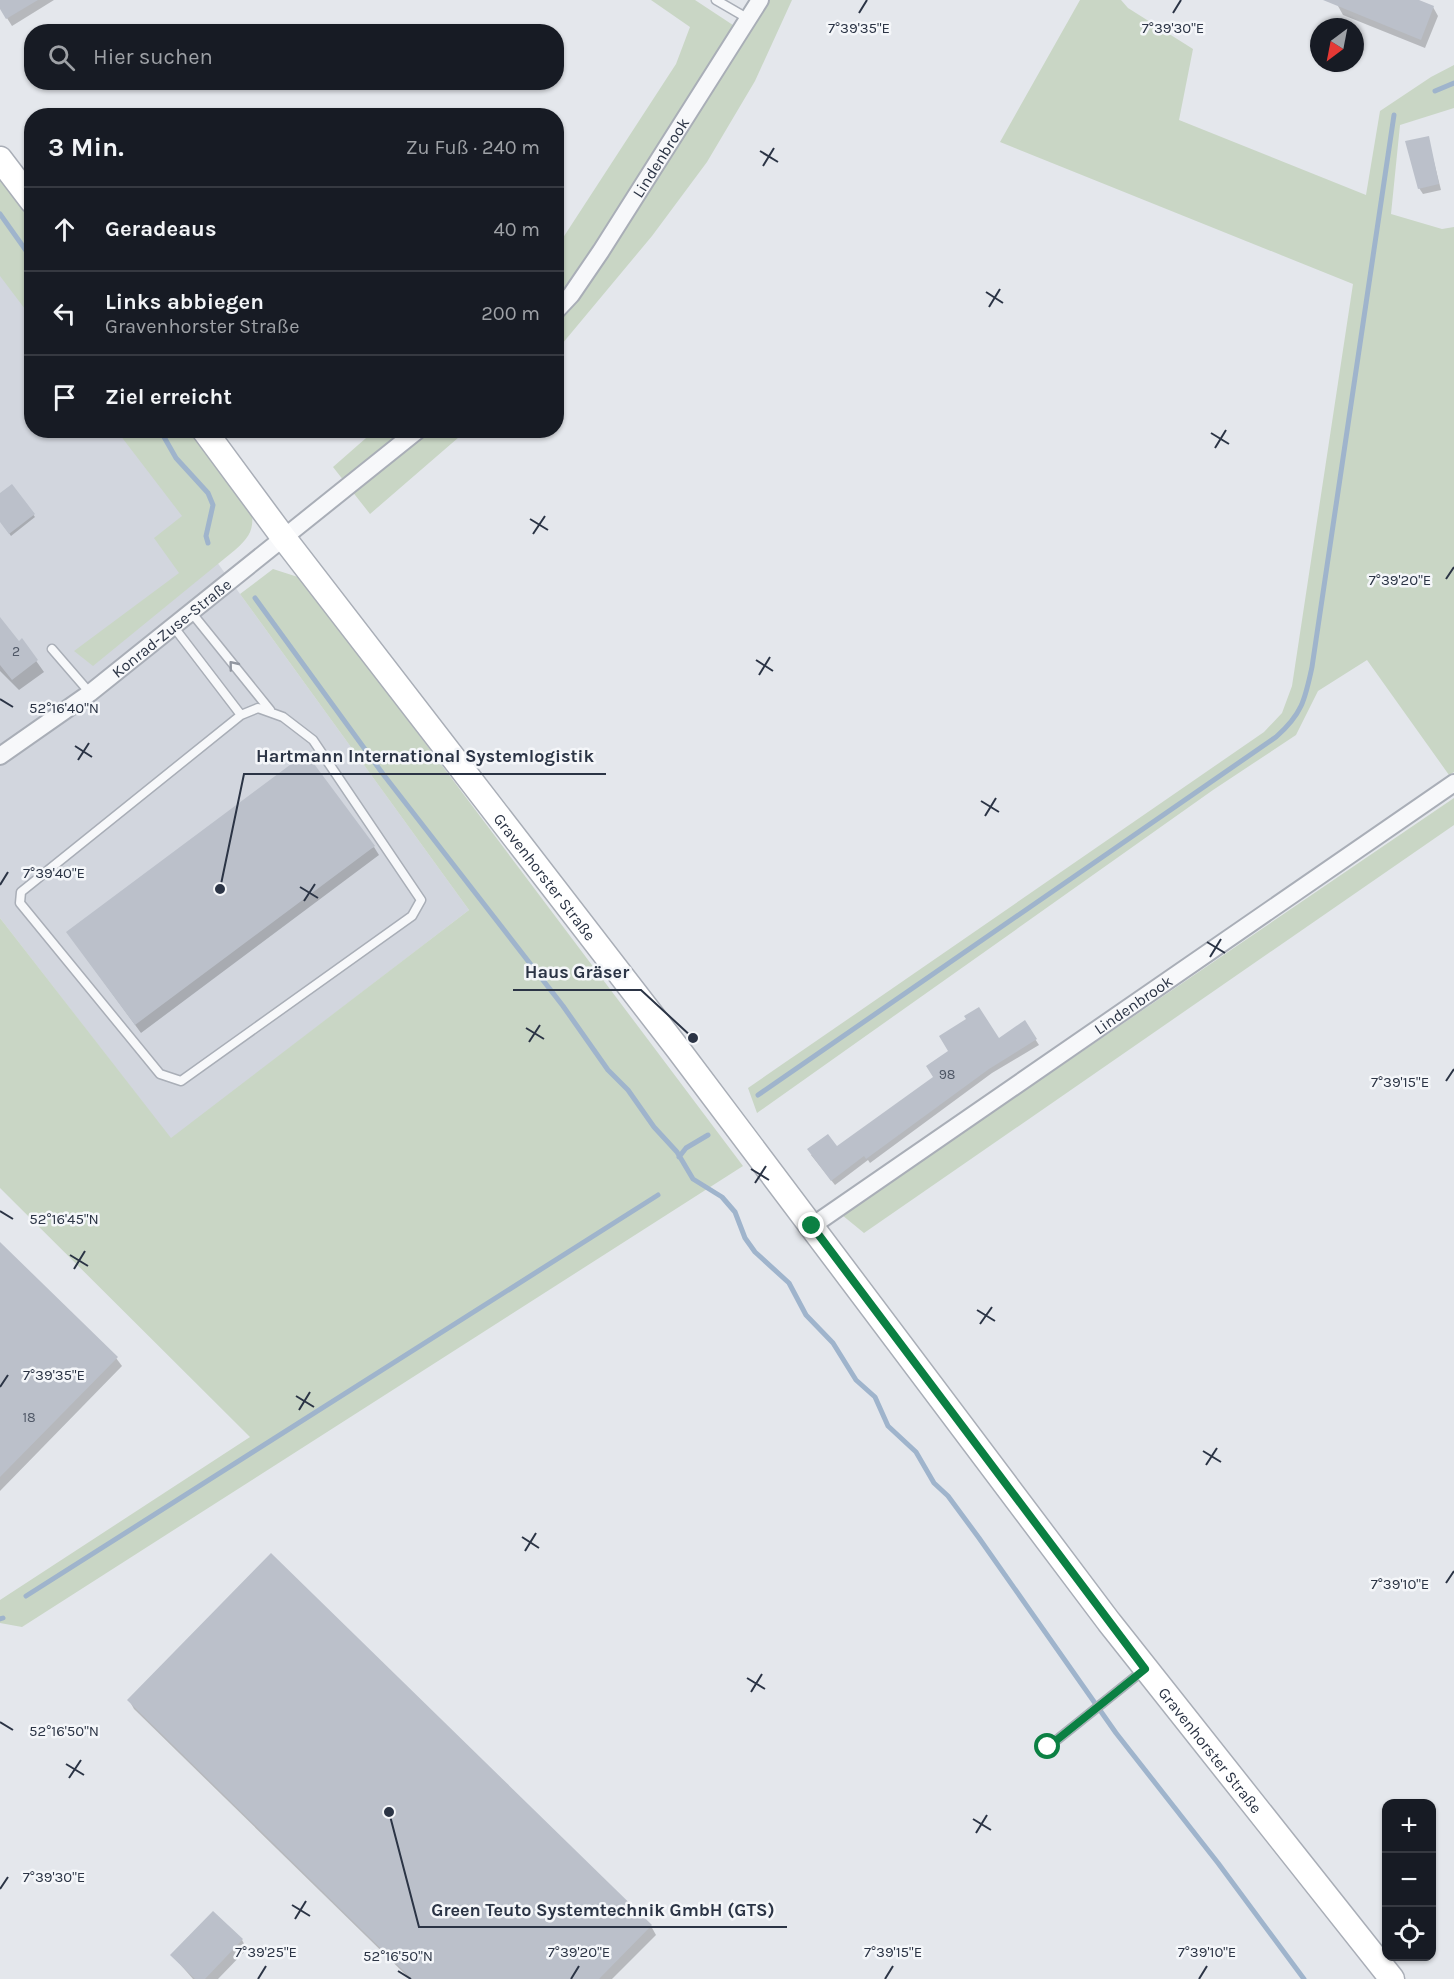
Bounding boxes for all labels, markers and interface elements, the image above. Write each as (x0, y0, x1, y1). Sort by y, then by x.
north arrow (1310, 18, 1364, 72)
text: 7°39'35"E (828, 19, 890, 37)
text: 7°39'30"E (1142, 19, 1204, 37)
search box (24, 24, 564, 90)
icon: search (45, 41, 78, 74)
text: Hier suchen (93, 44, 213, 70)
street label: Lindenbrook (628, 114, 693, 201)
text: 3 Min. (48, 132, 124, 163)
text: Zu Fuß · 240 m (406, 136, 540, 159)
icon: ahead (48, 213, 81, 246)
text: Geradeaus (105, 216, 217, 242)
text: 40 m (494, 218, 540, 241)
text: Links abbiegen (105, 289, 264, 315)
icon: left (48, 297, 81, 330)
text: 200 m (481, 302, 540, 325)
text: Gravenhorster Straße (105, 315, 299, 338)
icon: arrive (48, 381, 81, 414)
text: Ziel erreicht (105, 384, 232, 410)
text: 7°39'20"E (1369, 571, 1431, 589)
street label: Konrad-Zuse-Straße (108, 574, 235, 681)
house number: 2 (12, 643, 20, 660)
one-way arrow (229, 661, 240, 672)
text: 52°16'40"N (29, 699, 99, 717)
callout: Hartmann International Systemlogistik (244, 738, 606, 774)
text: Hartmann International Systemlogistik (256, 745, 594, 767)
street label: Gravenhorster Straße (490, 809, 600, 944)
text: 7°39'40"E (23, 864, 85, 882)
callout: Haus Gräser (513, 954, 641, 990)
text: Haus Gräser (525, 961, 629, 983)
street label: Lindenbrook (1090, 971, 1176, 1038)
house number: 98 (939, 1066, 955, 1083)
text: 7°39'15"E (1371, 1073, 1429, 1091)
text: 52°16'45"N (29, 1210, 99, 1228)
route end (798, 1212, 824, 1238)
text: 7°39'35"E (23, 1366, 85, 1384)
house number: 18 (22, 1409, 36, 1426)
text: 7°39'10"E (1371, 1575, 1429, 1593)
street label: Gravenhorster Straße (1155, 1683, 1266, 1817)
text: 52°16'50"N (29, 1722, 99, 1740)
route start (1034, 1733, 1060, 1759)
map controls (1382, 1799, 1436, 1961)
button: + (1382, 1799, 1436, 1853)
button: − (1382, 1853, 1436, 1907)
text: 7°39'30"E (23, 1868, 85, 1886)
callout: Green Teuto Systemtechnik GmbH (GTS) (419, 1891, 787, 1927)
text: Green Teuto Systemtechnik GmbH (GTS) (431, 1899, 775, 1921)
button: locate (1382, 1907, 1436, 1961)
text: 7°39'25"E (235, 1943, 297, 1961)
text: 7°39'20"E (548, 1943, 610, 1961)
text: 7°39'15"E (864, 1943, 922, 1961)
text: 7°39'10"E (1178, 1943, 1236, 1961)
text: 52°16'50"N (363, 1947, 433, 1965)

